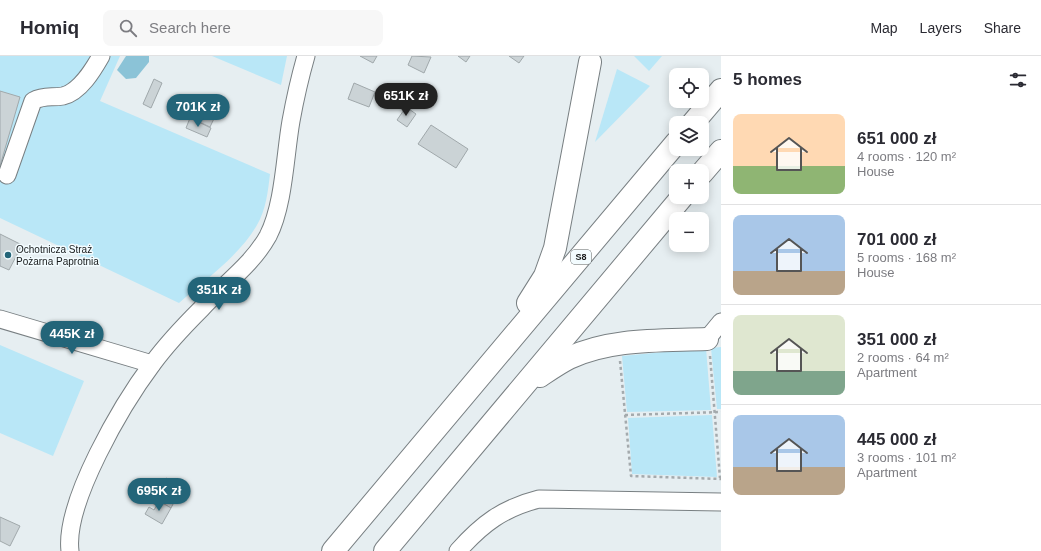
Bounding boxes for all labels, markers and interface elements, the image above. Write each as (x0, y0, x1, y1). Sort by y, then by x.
search box (103, 10, 383, 46)
text: Homiq (20, 17, 79, 38)
icon: search (117, 17, 139, 39)
text: Search here (149, 19, 231, 36)
text: Map (870, 20, 898, 36)
text: Layers (920, 20, 962, 36)
text: Share (984, 20, 1021, 36)
map controls (669, 68, 709, 252)
button: locate (669, 68, 709, 108)
icon: filters (1007, 69, 1029, 91)
text: 5 homes (733, 70, 802, 89)
pin: 651K zł (369, 83, 443, 117)
text: 651K zł (384, 88, 428, 103)
pin: 701K zł (161, 94, 235, 128)
text: 701K zł (176, 99, 220, 114)
button: layers (669, 116, 709, 156)
text: 651 000 zł (857, 129, 936, 148)
icon: home (765, 130, 813, 178)
text: 4 rooms · 120 m² (857, 149, 956, 164)
button: + (669, 164, 709, 204)
text: House (857, 164, 895, 179)
button: − (669, 212, 709, 252)
text: 701 000 zł (857, 230, 936, 249)
icon: home (765, 231, 813, 279)
place label: Ochotnicza Straż Pożarna Paprotnia (16, 244, 99, 267)
marker: Ochotnicza Straż Pożarna Paprotnia (3, 250, 13, 260)
road number: S8 (571, 250, 591, 264)
text: 5 rooms · 168 m² (857, 250, 956, 265)
text: House (857, 265, 895, 280)
pin: 351K zł (182, 277, 256, 311)
text: 351K zł (197, 282, 241, 297)
pin: 445K zł (35, 321, 109, 355)
text: 445K zł (50, 326, 94, 341)
text: 351 000 zł (857, 330, 936, 349)
icon: home (765, 331, 813, 379)
text: 2 rooms · 64 m² (857, 350, 949, 365)
text: Apartment (857, 365, 917, 380)
text: 445 000 zł (857, 430, 936, 449)
icon: home (765, 431, 813, 479)
text: 3 rooms · 101 m² (857, 450, 956, 465)
text: Apartment (857, 465, 917, 480)
pin: 695K zł (122, 478, 196, 512)
text: 695K zł (137, 483, 181, 498)

